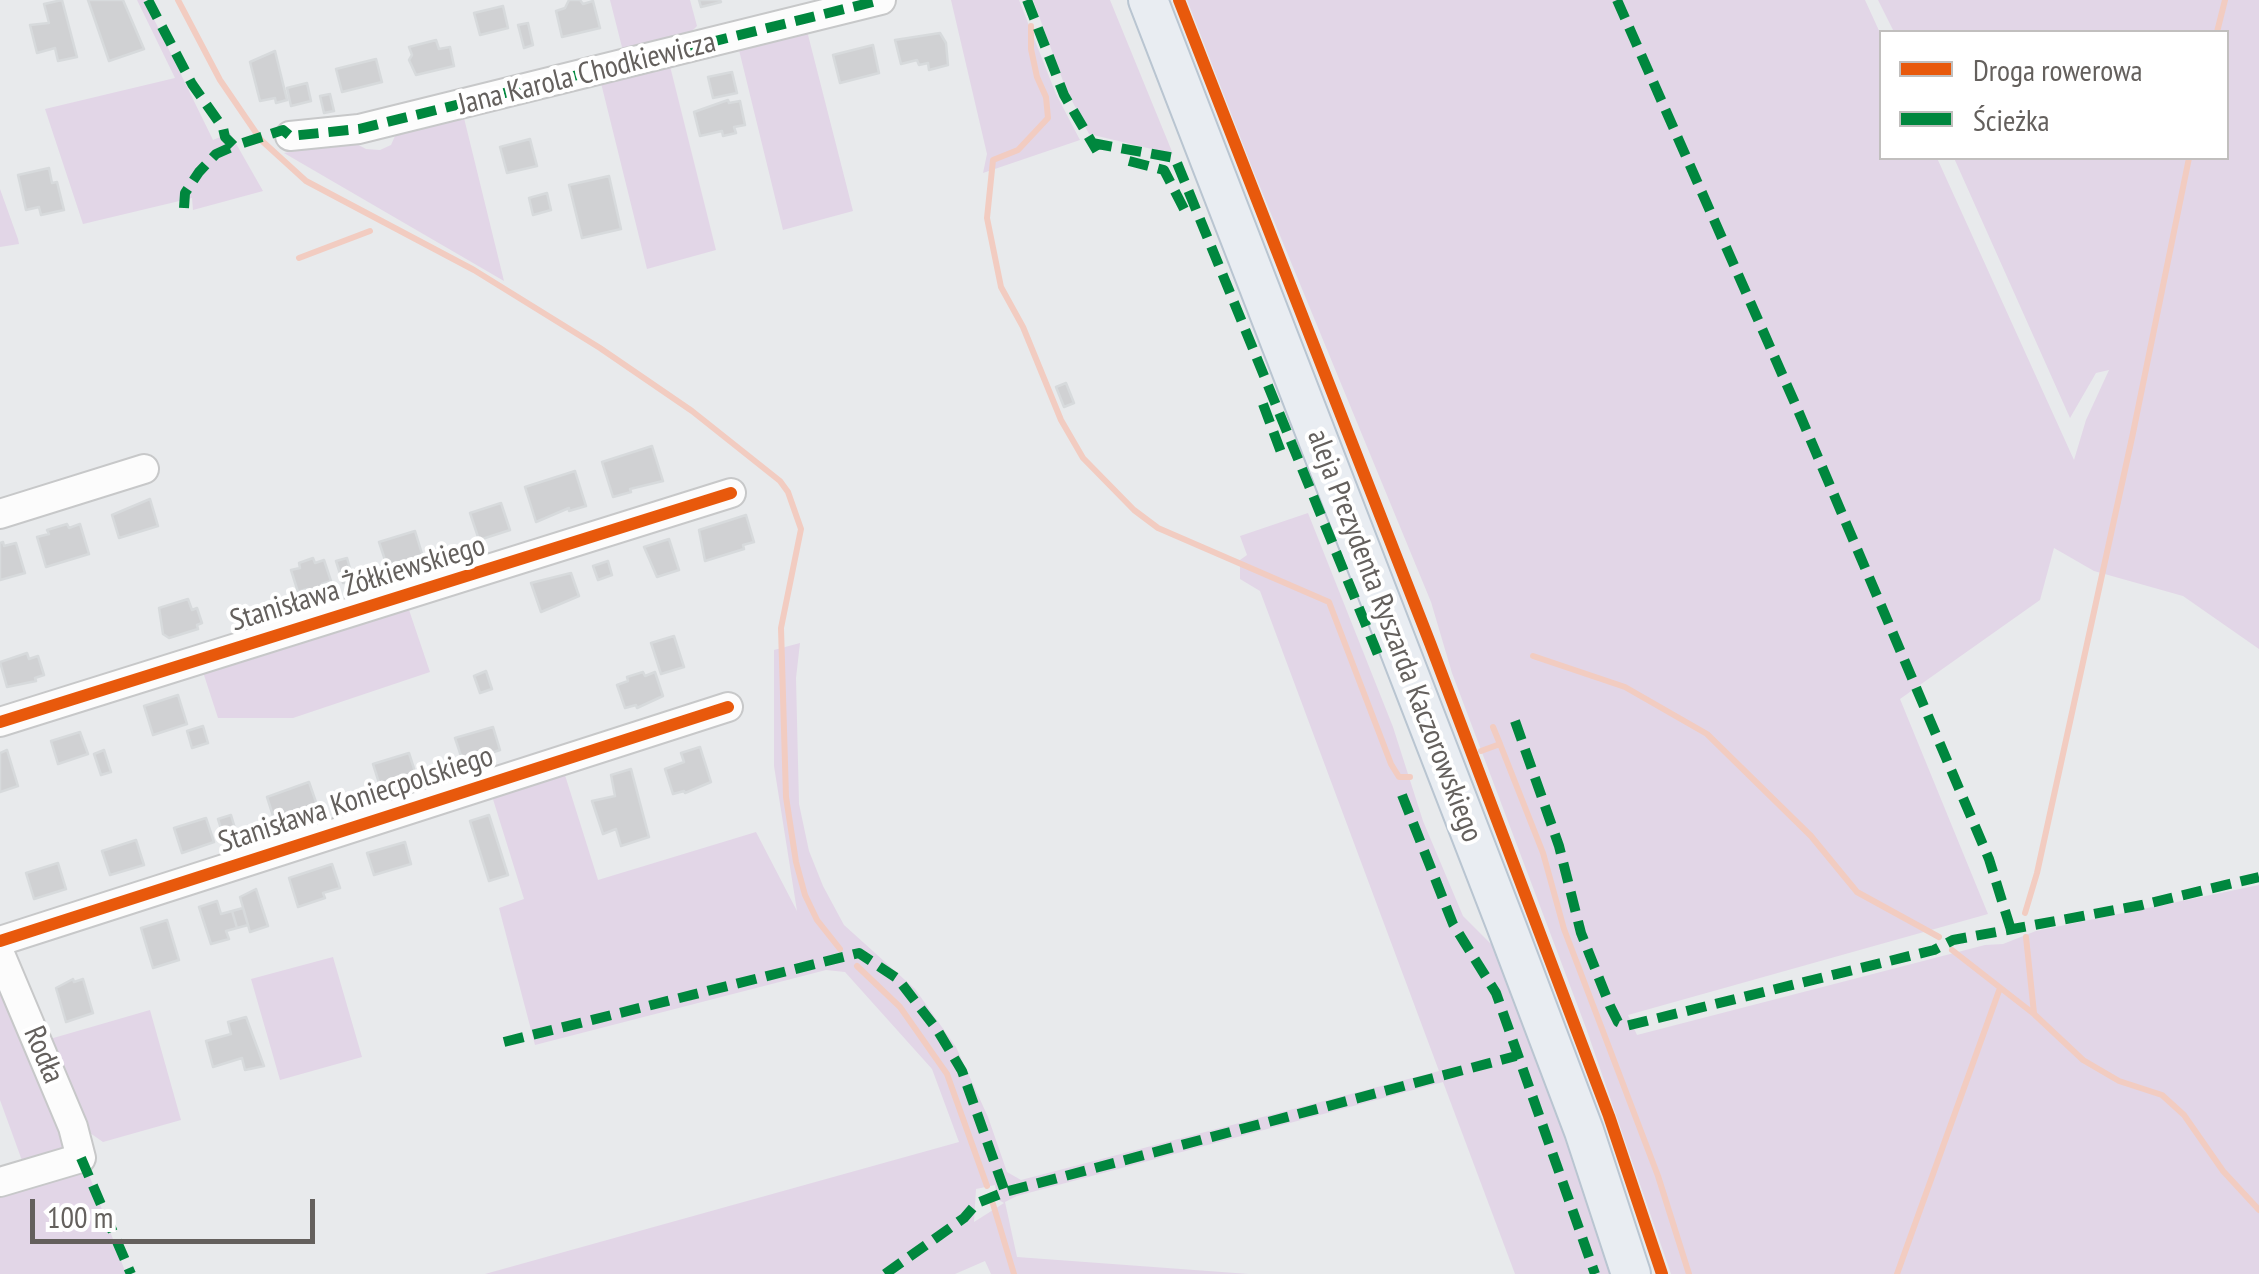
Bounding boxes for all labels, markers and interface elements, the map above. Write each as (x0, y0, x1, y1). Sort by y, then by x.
street label: Jana Karola Chodkiewicza (455, 25, 719, 123)
legend (1879, 30, 2229, 160)
text: Droga rowerowa (1973, 50, 2143, 89)
text: Ścieżka (1973, 100, 2050, 139)
street label: aleja Prezydenta Ryszarda Kaczorowskiego (1299, 425, 1489, 847)
street label: Stanisława Żółkiewskiego (226, 528, 490, 640)
street label: Stanisława Koniecpolskiego (214, 739, 498, 861)
street label: Rodła (15, 1021, 71, 1089)
scale bar (35, 1179, 320, 1241)
text: 100 m (47, 1197, 113, 1236)

